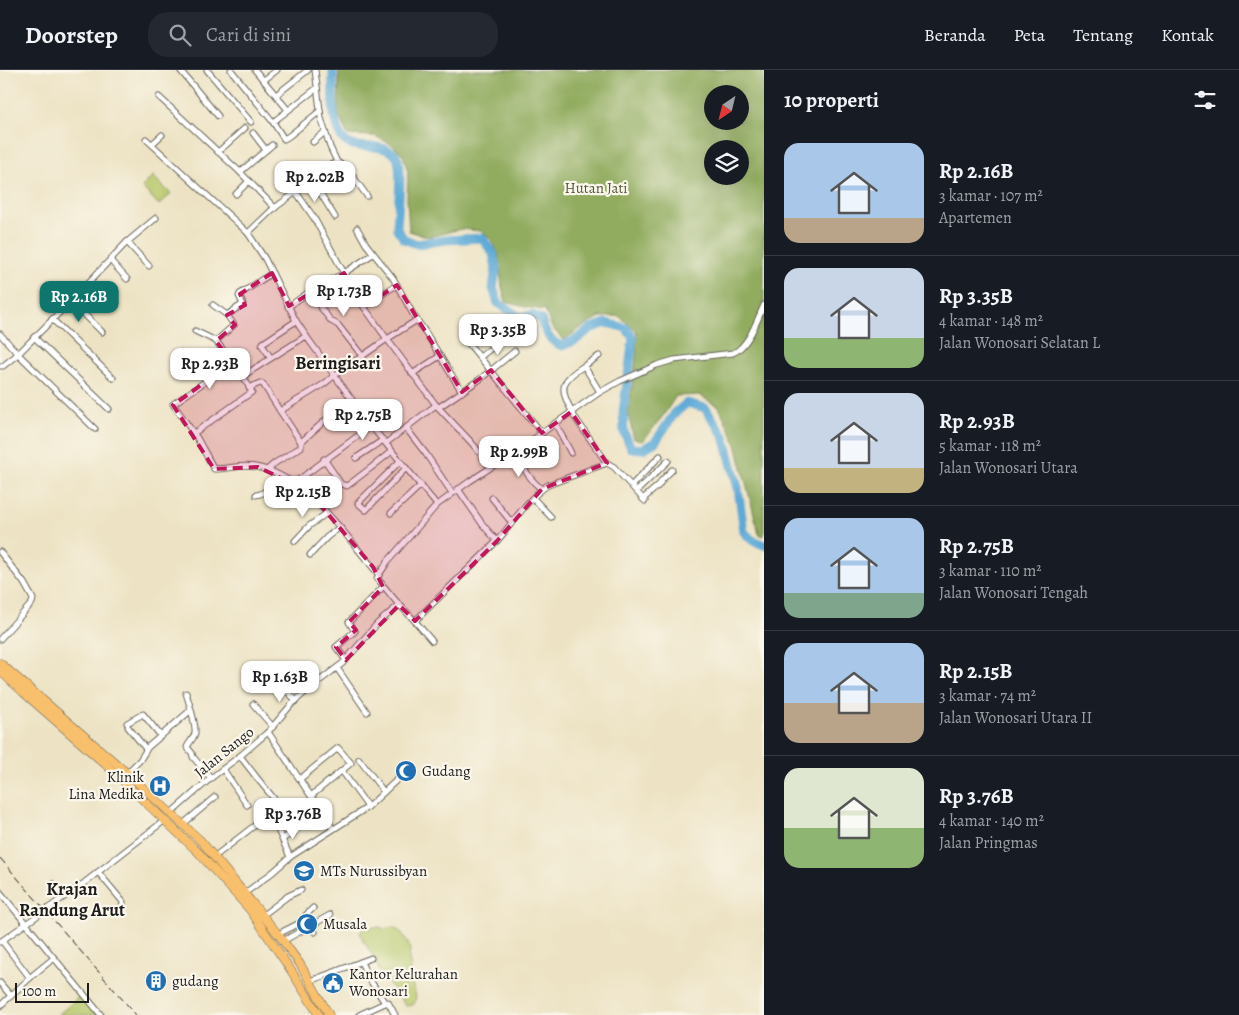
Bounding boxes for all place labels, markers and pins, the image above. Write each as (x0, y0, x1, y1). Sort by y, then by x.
pin: Rp 2.02B (263, 160, 367, 203)
pin: Rp 1.73B (292, 274, 396, 317)
pin: Rp 2.16B (27, 280, 131, 323)
pin: Rp 3.35B (446, 314, 550, 356)
pin: Rp 2.93B (158, 348, 262, 390)
pin: Rp 2.75B (311, 398, 415, 441)
pin: Rp 2.99B (467, 436, 571, 478)
pin: Rp 2.15B (251, 476, 355, 518)
pin: Rp 1.63B (228, 660, 332, 703)
mosque icon: Gudang (394, 759, 418, 783)
place label: Gudang (422, 761, 471, 781)
place label: Klinik Lina Medika (68, 767, 145, 804)
hospital icon: Klinik Lina Medika (148, 774, 172, 798)
pin: Rp 3.76B (241, 798, 345, 840)
school or university icon: MTs Nurussibyan (292, 859, 316, 883)
place label: MTs Nurussibyan (320, 861, 427, 881)
mosque icon: Musala (295, 912, 319, 936)
place label: Musala (323, 914, 367, 934)
place label: Kantor Kelurahan Wonosari (348, 964, 458, 1001)
building icon: gudang (144, 969, 168, 993)
place label: gudang (172, 971, 219, 991)
public building icon: Kantor Kelurahan Wonosari (321, 971, 345, 995)

